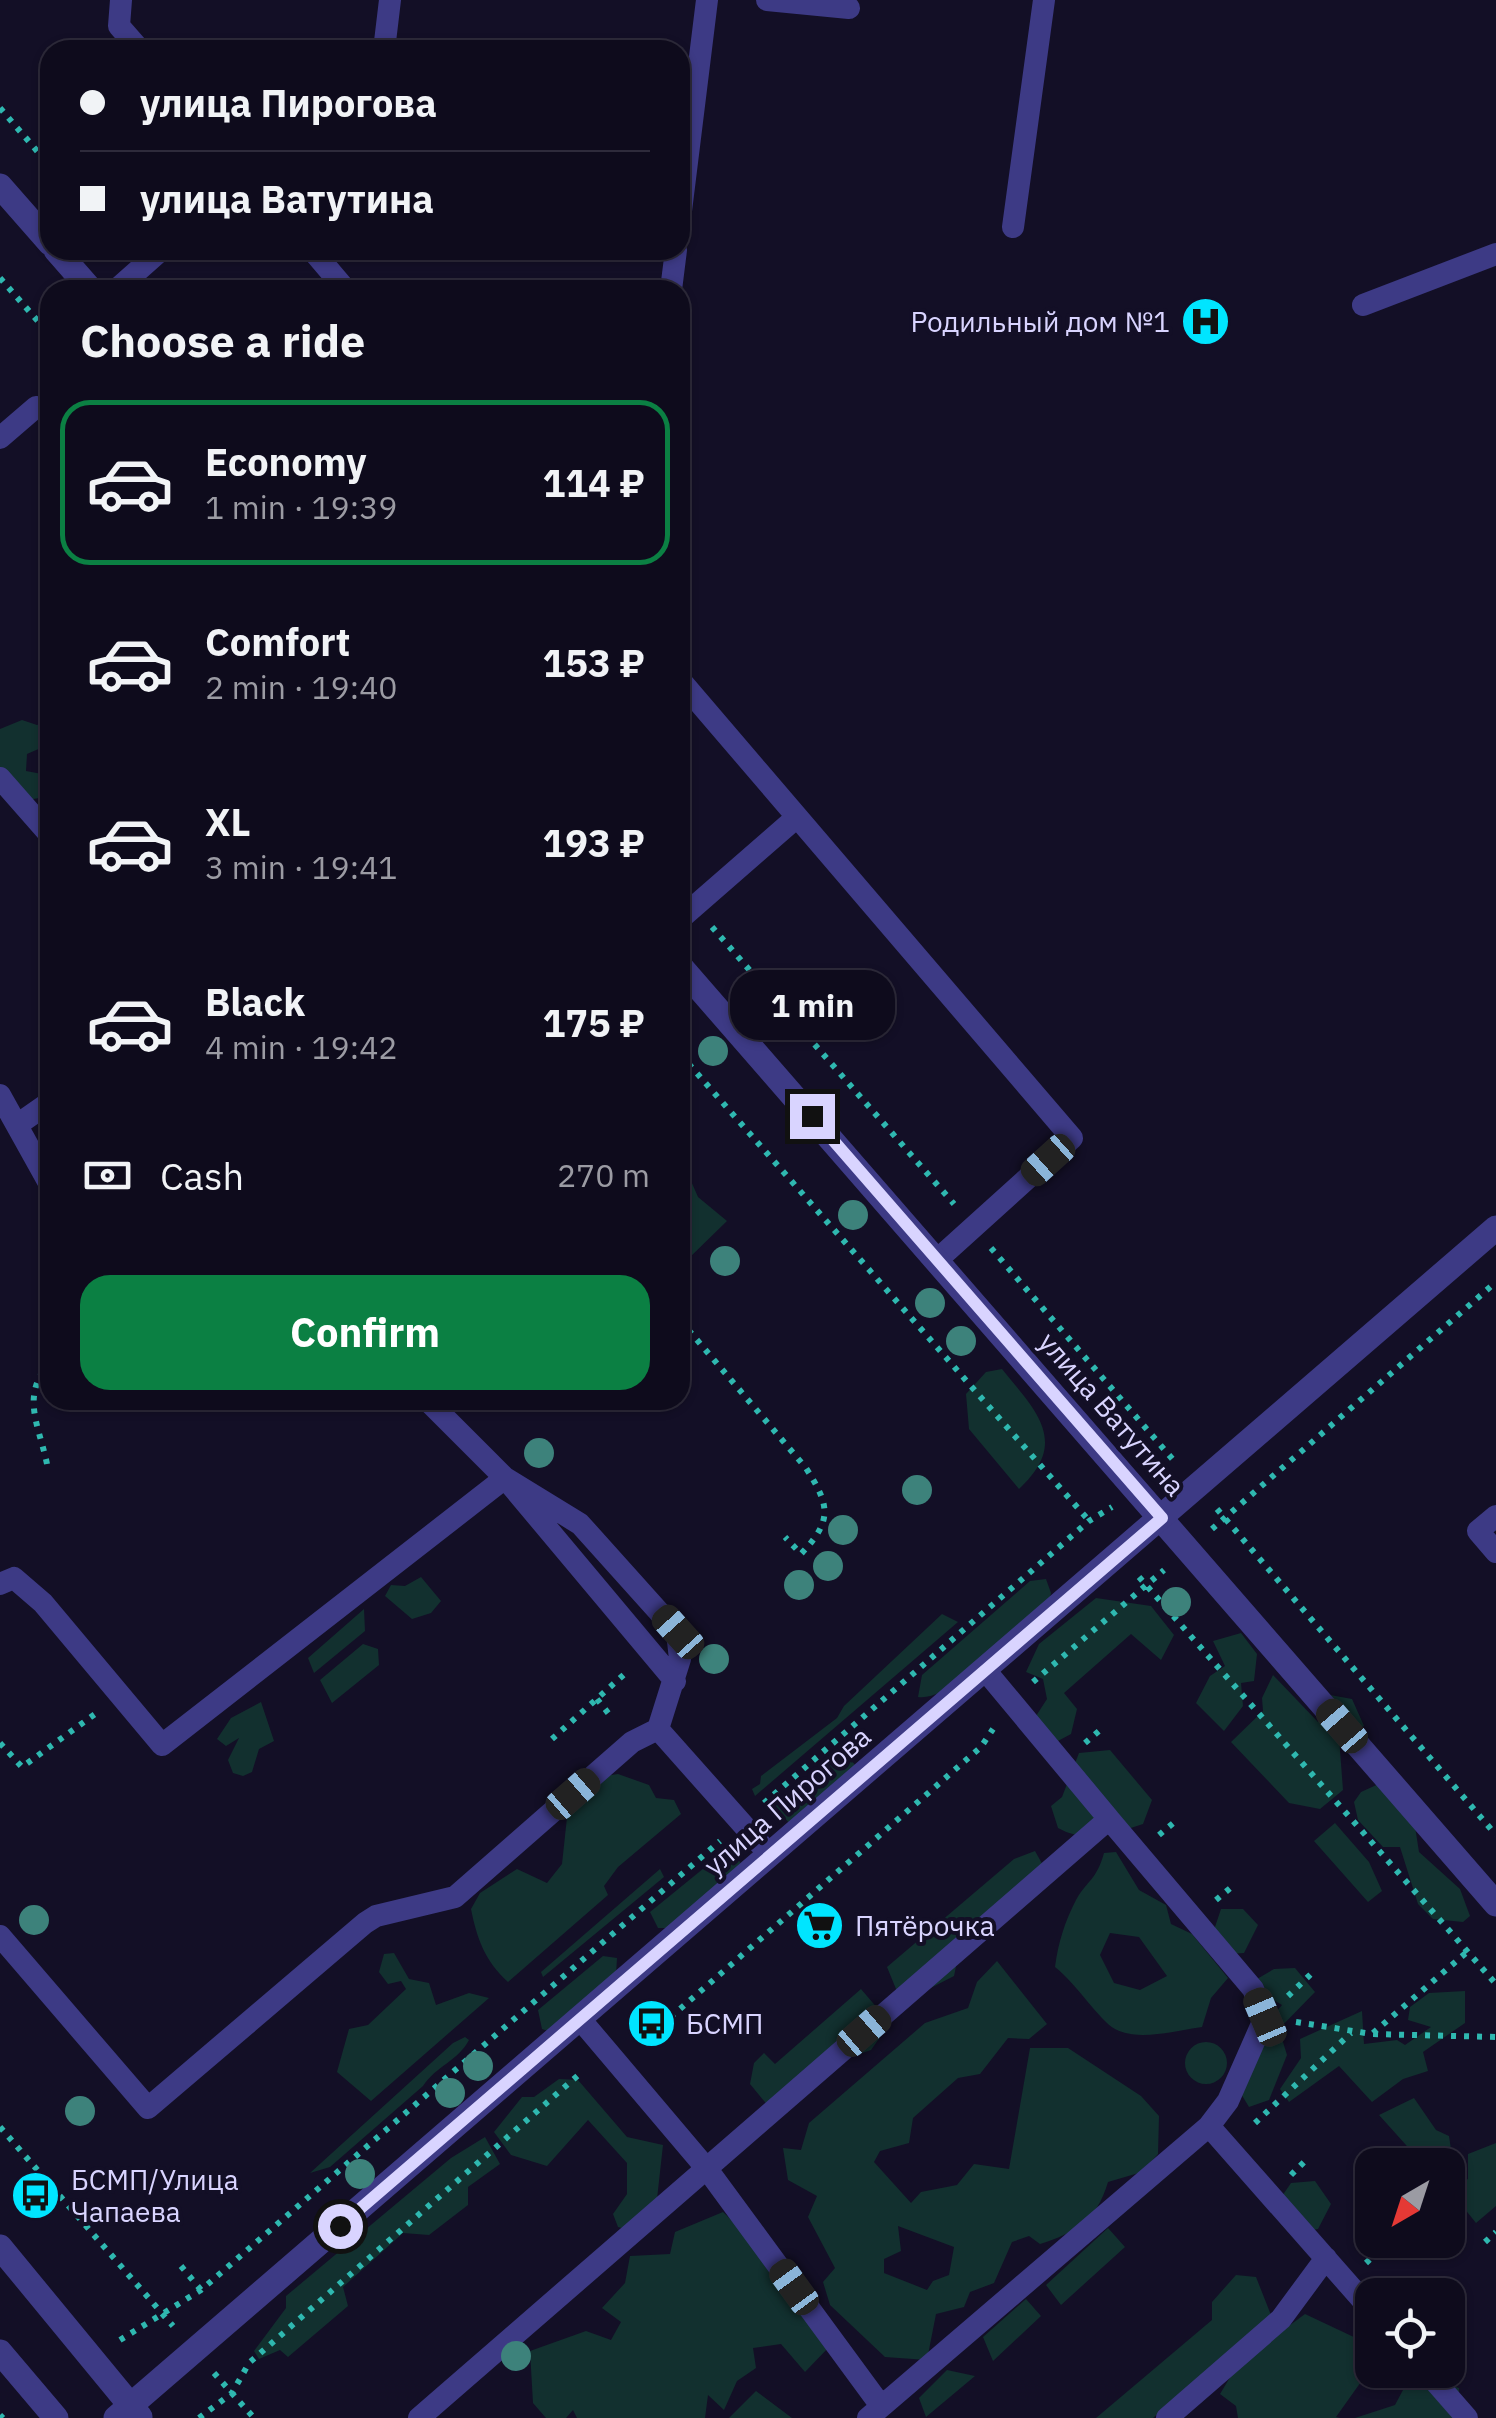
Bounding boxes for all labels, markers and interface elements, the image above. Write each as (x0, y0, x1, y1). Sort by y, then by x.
text: улица Пирогова (140, 78, 437, 127)
text: улица Ватутина (140, 174, 434, 223)
hospital icon: Родильный дом №1 (1179, 296, 1231, 348)
place label: Родильный дом №1 (911, 303, 1170, 340)
text: Choose a ride (80, 311, 365, 369)
text: Economy (205, 437, 367, 486)
icon: car (85, 438, 175, 528)
text: 114 ₽ (543, 458, 645, 507)
text: 1 min · 19:39 (205, 486, 398, 528)
text: Comfort (205, 617, 350, 666)
icon: car (85, 618, 175, 708)
text: 153 ₽ (543, 638, 645, 687)
text: 2 min · 19:40 (205, 666, 398, 708)
text: XL (205, 797, 251, 846)
icon: car (85, 798, 175, 888)
text: 193 ₽ (543, 818, 645, 867)
text: 3 min · 19:41 (205, 846, 398, 888)
callout: 1 min (730, 971, 894, 1041)
text: Black (205, 977, 305, 1026)
icon: car (85, 978, 175, 1068)
text: 1 min (771, 984, 854, 1026)
text: 175 ₽ (543, 998, 645, 1047)
text: 4 min · 19:42 (205, 1026, 398, 1068)
route end (790, 1094, 835, 1139)
car (1016, 1129, 1080, 1191)
icon: cash (80, 1148, 135, 1203)
text: Cash (160, 1151, 244, 1200)
text: 270 m (557, 1154, 650, 1196)
button: Confirm (80, 1275, 650, 1390)
street label: улица Ватутина (1031, 1324, 1194, 1503)
car (647, 1600, 709, 1664)
car (1311, 1694, 1373, 1758)
street label: улица Пирогова (695, 1718, 878, 1883)
car (541, 1763, 605, 1825)
supermarket icon: Пятёрочка (794, 1900, 846, 1952)
place label: Пятёрочка (855, 1907, 995, 1944)
car (1239, 1984, 1291, 2050)
bus stop icon: БСМП (625, 1998, 677, 2050)
car (832, 2000, 896, 2062)
place label: БСМП (686, 2005, 763, 2042)
north arrow (1355, 2148, 1465, 2258)
map controls (1355, 2148, 1465, 2388)
place label: БСМП/Улица Чапаева (71, 2161, 239, 2230)
bus stop icon: БСМП/Улица Чапаева (10, 2170, 62, 2222)
route start (318, 2204, 363, 2249)
car (764, 2254, 824, 2320)
button: locate (1355, 2278, 1465, 2388)

